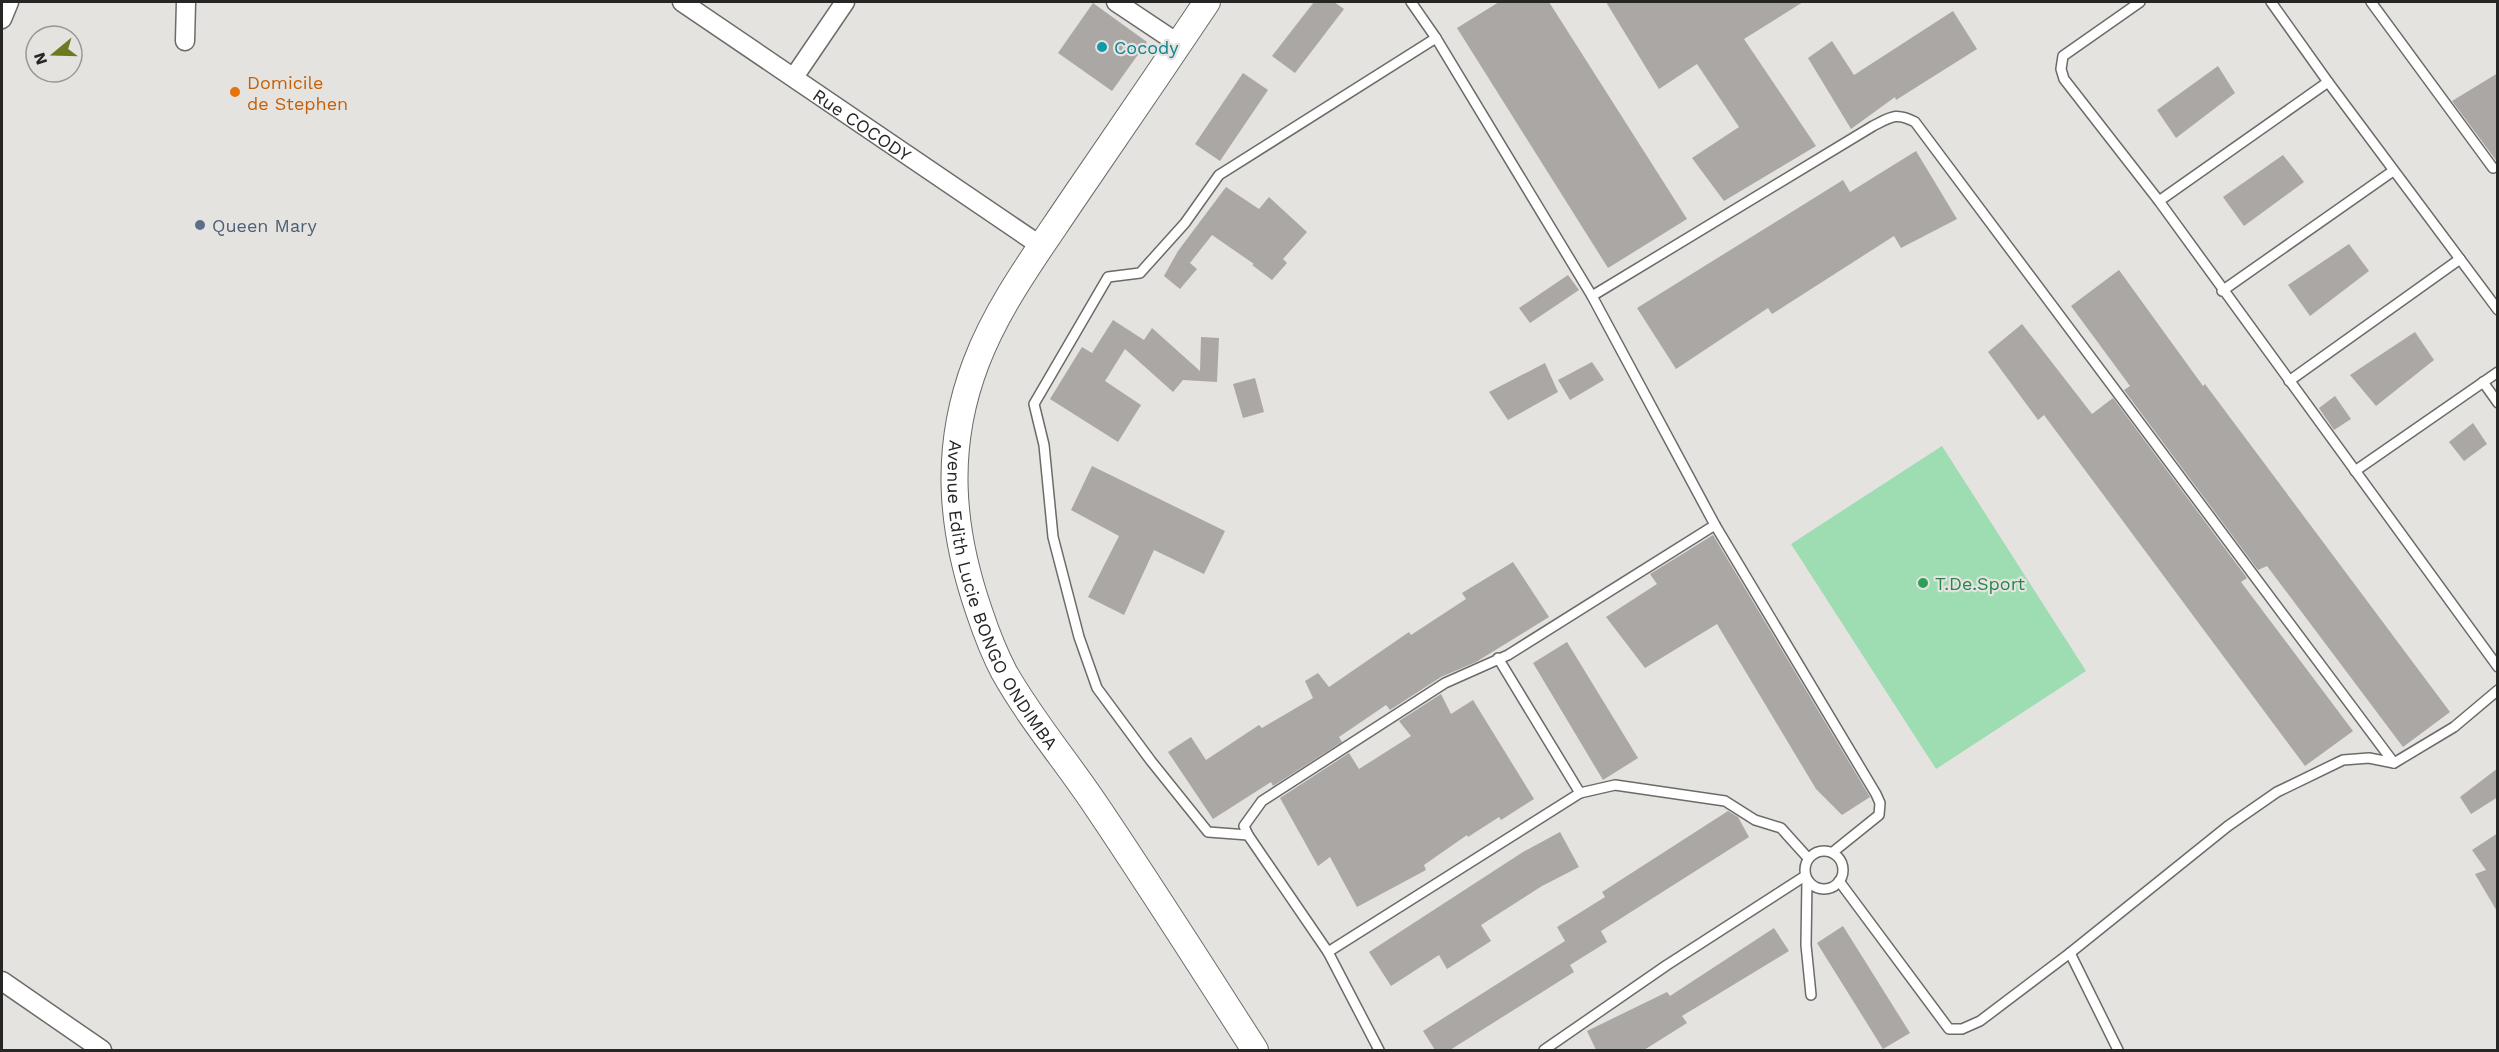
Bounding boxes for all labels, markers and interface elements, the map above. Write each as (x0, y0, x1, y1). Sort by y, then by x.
north arrow (24, 24, 84, 84)
place label: Cocody (1114, 37, 1179, 58)
marker: Cocody (1095, 40, 1109, 54)
text: N (29, 50, 51, 67)
place label: Domicile de Stephen (247, 72, 348, 114)
street label: Rue COCODY (809, 84, 916, 166)
marker: Domicile de Stephen (228, 85, 242, 99)
place label: Queen Mary (212, 215, 317, 236)
marker: Queen Mary (193, 218, 207, 232)
street label: Avenue Edith Lucie BONGO ONDIMBA (944, 439, 1063, 753)
place label: T.De.Sport (1935, 573, 2025, 594)
marker: T.De.Sport (1916, 576, 1930, 590)

